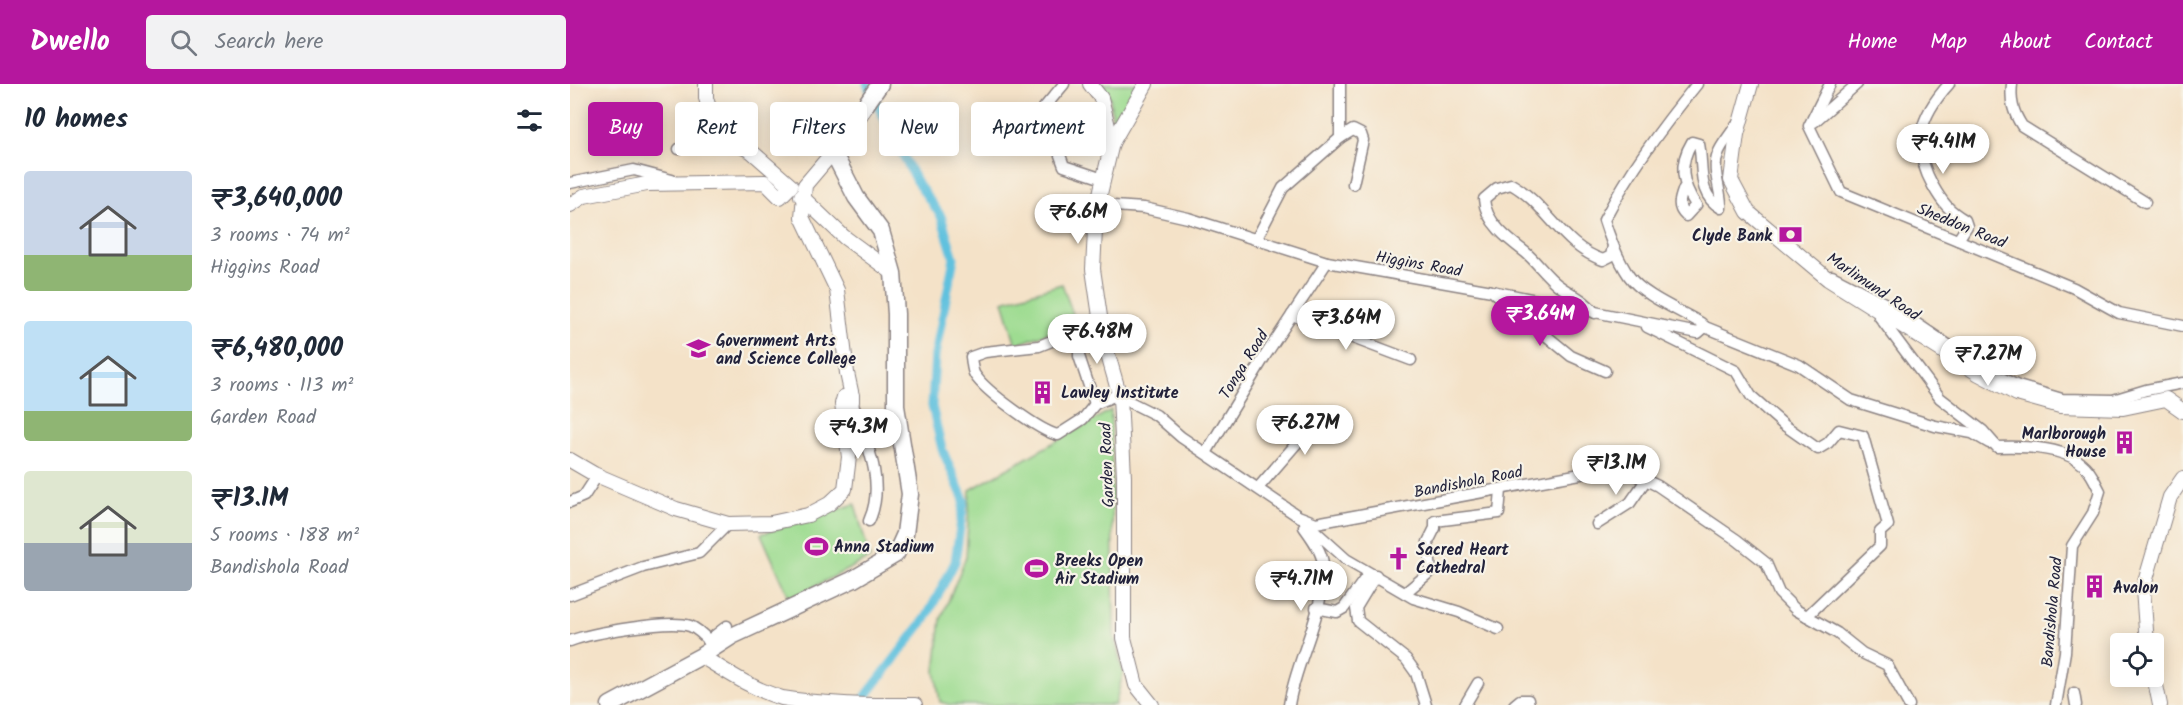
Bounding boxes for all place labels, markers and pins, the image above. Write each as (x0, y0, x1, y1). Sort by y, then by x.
pin: ₹4.41M (1894, 124, 1992, 175)
pin: ₹6.6M (1036, 194, 1120, 245)
bank icon: Clyde Bank (1777, 222, 1803, 248)
place label: Clyde Bank (1692, 224, 1773, 249)
pin: ₹3.64M (1491, 296, 1589, 347)
pin: ₹3.64M (1297, 300, 1395, 351)
pin: ₹6.48M (1048, 314, 1146, 365)
place label: Government Arts and Science College (716, 329, 856, 372)
school or university icon: Government Arts and Science College (685, 336, 711, 362)
pin: ₹7.27M (1939, 336, 2037, 387)
building icon: Lawley Institute (1030, 379, 1056, 405)
place label: Lawley Institute (1061, 381, 1179, 406)
pin: ₹6.27M (1256, 405, 1354, 456)
pin: ₹4.3M (816, 409, 900, 460)
place label: Marlborough House (2022, 422, 2106, 465)
building icon: Marlborough House (2111, 429, 2137, 455)
pin: ₹13.1M (1567, 445, 1665, 496)
sports icon: Anna Stadium (803, 533, 829, 559)
place label: Anna Stadium (834, 535, 934, 560)
place label: Sacred Heart Cathedral (1416, 538, 1509, 581)
church icon: Sacred Heart Cathedral (1385, 545, 1411, 571)
place label: Breeks Open Air Stadium (1055, 549, 1143, 592)
sports icon: Breeks Open Air Stadium (1024, 556, 1050, 582)
pin: ₹4.71M (1252, 561, 1350, 612)
building icon: Avalon (2082, 574, 2108, 600)
place label: Avalon (2113, 576, 2159, 601)

